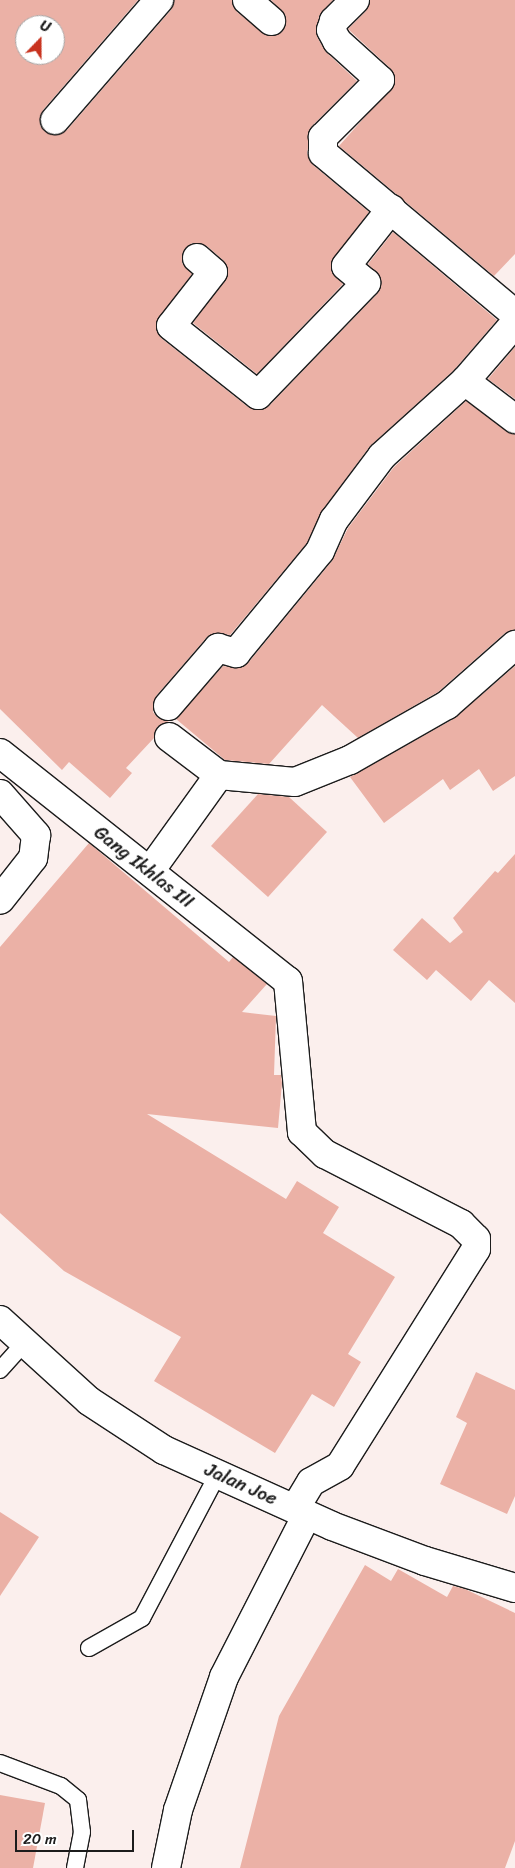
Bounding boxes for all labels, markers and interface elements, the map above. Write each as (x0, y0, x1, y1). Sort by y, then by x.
text: U (36, 13, 54, 40)
north arrow (15, 15, 65, 65)
street label: Gang Ikhlas III (89, 821, 199, 913)
street label: Jalan Joe (201, 1458, 281, 1510)
scale bar (18, 1820, 136, 1852)
text: 20 m (23, 1826, 57, 1852)

